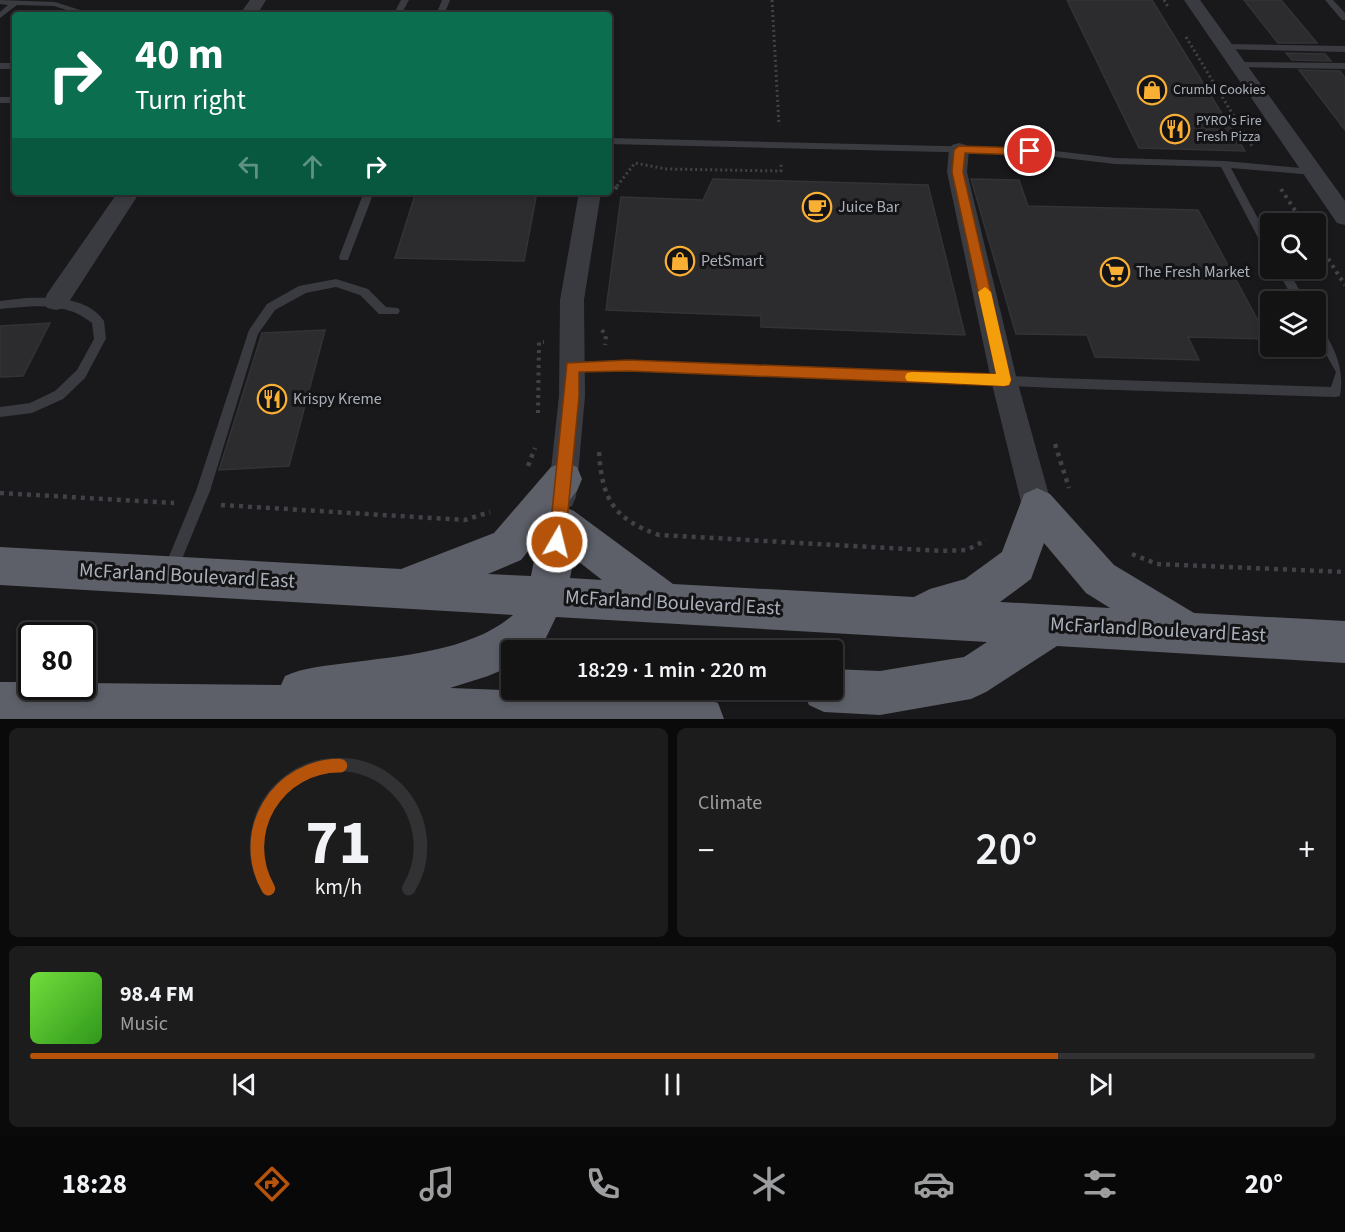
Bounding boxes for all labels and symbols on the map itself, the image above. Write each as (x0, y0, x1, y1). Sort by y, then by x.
shop icon: Crumbl Cookies (1136, 74, 1168, 106)
place label: Crumbl Cookies (1173, 80, 1266, 100)
place label: PYRO's Fire Fresh Pizza (1196, 111, 1262, 147)
restaurant icon: PYRO's Fire Fresh Pizza (1159, 113, 1191, 145)
pin (1004, 125, 1055, 176)
cafe icon: Juice Bar (801, 191, 833, 223)
place label: Juice Bar (838, 196, 900, 218)
shop icon: PetSmart (664, 245, 696, 277)
place label: PetSmart (701, 250, 764, 272)
supermarket icon: The Fresh Market (1099, 256, 1131, 288)
place label: The Fresh Market (1136, 261, 1251, 283)
restaurant icon: Krispy Kreme (256, 383, 288, 415)
place label: Krispy Kreme (293, 388, 382, 410)
position arrow (525, 510, 589, 574)
street label: McFarland Boulevard East (78, 556, 296, 596)
street label: McFarland Boulevard East (564, 583, 782, 623)
street label: McFarland Boulevard East (1049, 610, 1267, 650)
speed limit sign: 80 (18, 622, 96, 700)

